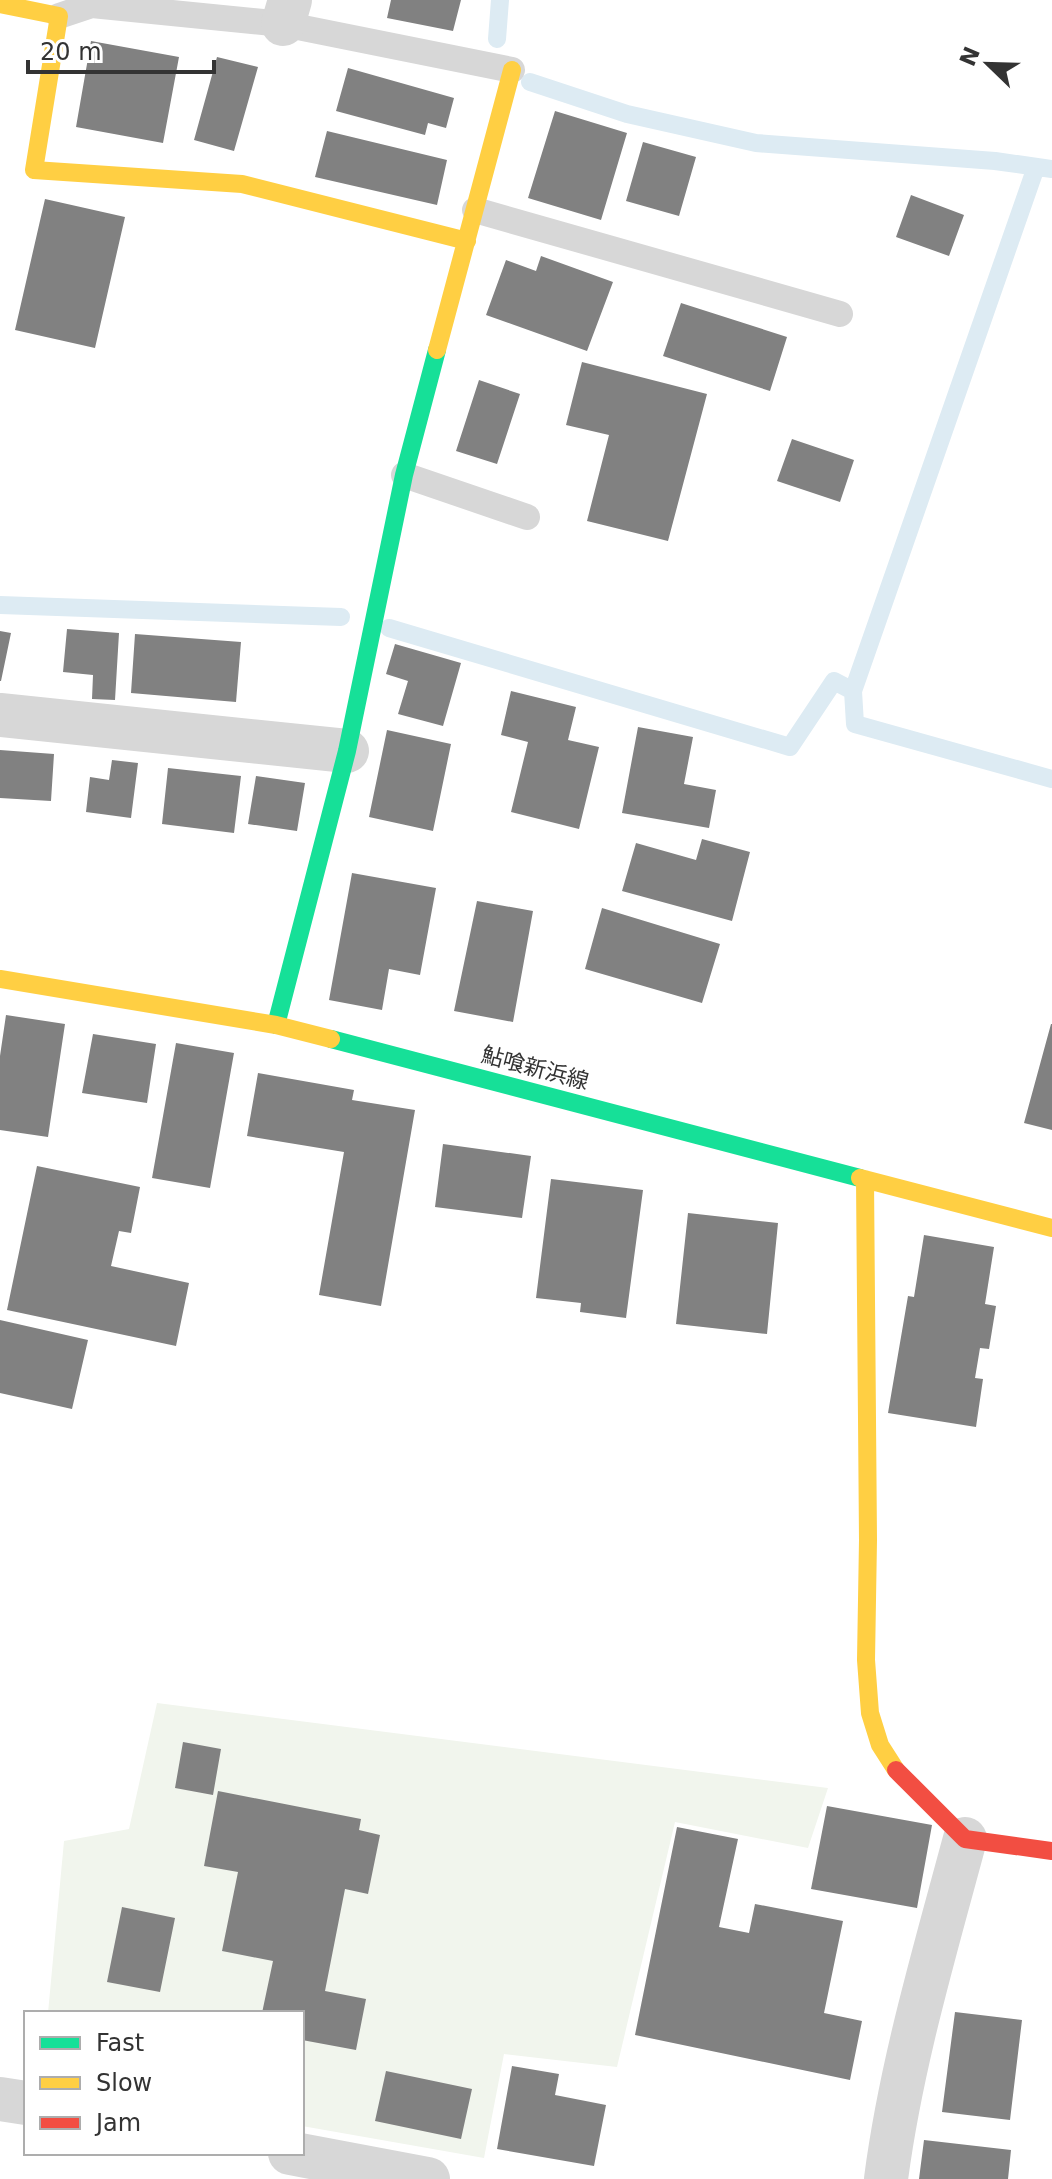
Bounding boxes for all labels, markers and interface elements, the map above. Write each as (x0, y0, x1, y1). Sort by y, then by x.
scale bar (28, 24, 214, 74)
north arrow (948, 24, 1028, 104)
text: 20 m (40, 38, 102, 66)
text: N (955, 43, 985, 70)
street label: 鮎喰新浜線 (479, 1042, 591, 1094)
legend (24, 2011, 304, 2155)
text: Fast (96, 2029, 144, 2057)
text: Slow (96, 2069, 152, 2097)
text: Jam (94, 2109, 141, 2137)

